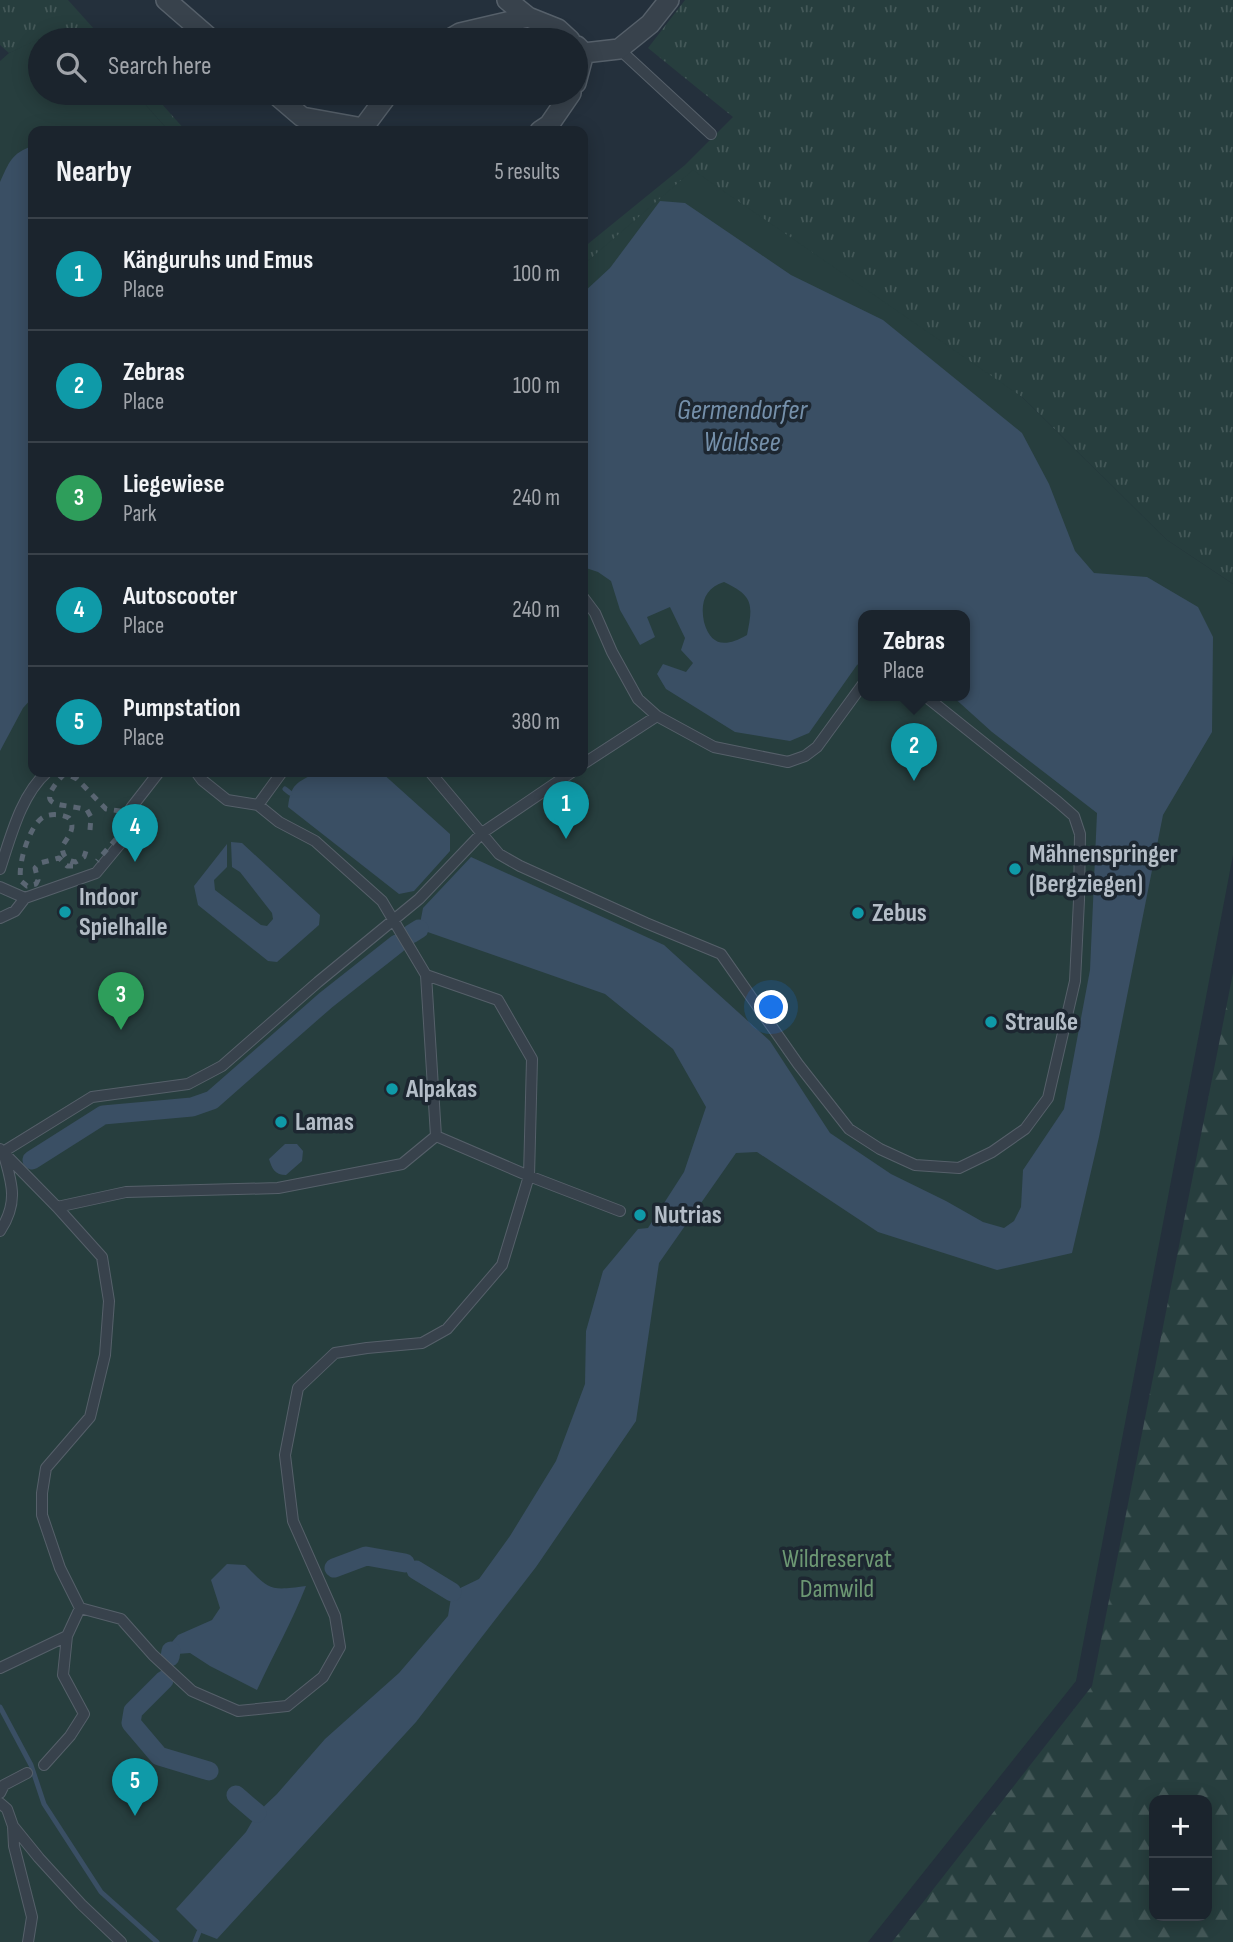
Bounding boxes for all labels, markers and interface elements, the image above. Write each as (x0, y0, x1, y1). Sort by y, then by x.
search box (28, 28, 588, 105)
icon: search (52, 48, 90, 86)
text: Search here (108, 51, 211, 82)
text: Nearby (56, 154, 132, 190)
text: 5 results (494, 158, 560, 186)
text: Känguruhs und Emus (123, 245, 313, 276)
text: 1 (74, 260, 84, 288)
text: 100 m (513, 260, 560, 288)
text: Place (123, 276, 164, 304)
text: Zebras (123, 357, 185, 388)
text: 2 (74, 372, 84, 400)
text: 100 m (513, 372, 560, 400)
text: Place (123, 388, 164, 416)
water label: Germendorfer Waldsee (677, 394, 808, 459)
text: Liegewiese (123, 469, 225, 500)
text: 3 (74, 484, 84, 512)
text: 240 m (512, 484, 560, 512)
text: Park (123, 500, 157, 528)
text: Autoscooter (123, 581, 238, 612)
text: 4 (74, 596, 84, 624)
text: 240 m (512, 596, 560, 624)
popup (858, 610, 970, 701)
text: Place (123, 612, 164, 640)
text: Zebras (883, 626, 945, 657)
text: Place (883, 657, 924, 685)
text: Pumpstation (123, 693, 241, 724)
text: 5 (74, 708, 84, 736)
text: 380 m (512, 708, 560, 736)
pin: 2 (891, 723, 937, 781)
text: Place (123, 724, 164, 752)
pin: 1 (543, 781, 589, 839)
pin: 4 (112, 804, 158, 862)
place label: Mähnenspringer (Bergziegen) (1029, 839, 1178, 900)
marker: Mähnenspringer (Bergziegen) (1007, 861, 1023, 877)
place label: Indoor Spielhalle (79, 882, 168, 943)
place label: Zebus (872, 898, 927, 929)
marker: Indoor Spielhalle (57, 904, 73, 920)
marker: Zebus (850, 905, 866, 921)
pin: 3 (98, 972, 144, 1030)
your location (754, 990, 788, 1024)
place label: Strauße (1005, 1007, 1078, 1038)
marker: Strauße (983, 1014, 999, 1030)
place label: Alpakas (405, 1074, 477, 1105)
marker: Alpakas (384, 1081, 400, 1097)
place label: Lamas (295, 1107, 354, 1138)
marker: Lamas (273, 1114, 289, 1130)
place label: Nutrias (654, 1200, 722, 1231)
marker: Nutrias (632, 1207, 648, 1223)
park label: Wildreservat Damwild (782, 1544, 892, 1605)
pin: 5 (112, 1758, 158, 1816)
map controls (1149, 1795, 1212, 1921)
button: + (1149, 1795, 1212, 1858)
button: − (1149, 1858, 1212, 1921)

